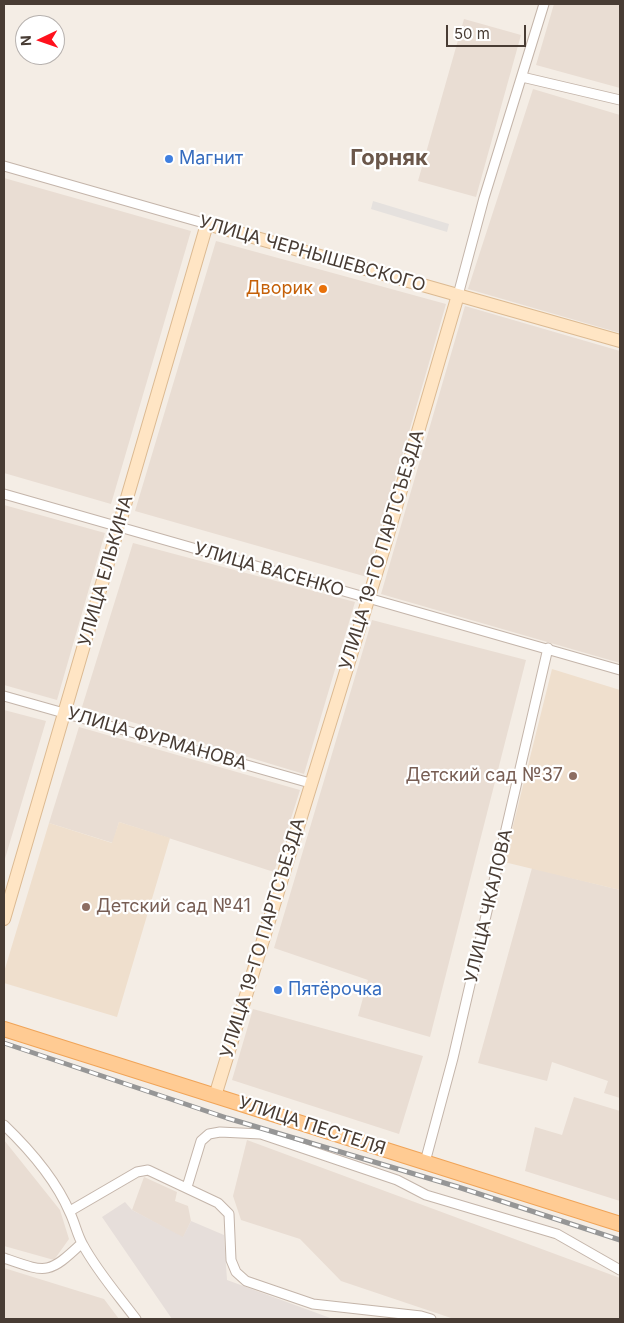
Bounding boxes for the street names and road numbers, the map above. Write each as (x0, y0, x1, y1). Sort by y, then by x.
street label: УЛИЦА ЧЕРНЫШЕВСКОГО (196, 211, 428, 297)
street label: УЛИЦА 19-ГО ПАРТСЪЕЗДА (335, 428, 429, 672)
street label: УЛИЦА ЕЛЬКИНА (74, 493, 138, 649)
street label: УЛИЦА ВАСЕНКО (192, 538, 346, 602)
street label: УЛИЦА ФУРМАНОВА (65, 703, 249, 775)
street label: УЛИЦА 19-ГО ПАРТСЪЕЗДА (216, 816, 310, 1060)
street label: УЛИЦА ЧКАЛОВА (461, 827, 517, 985)
street label: УЛИЦА ПЕСТЕЛЯ (236, 1092, 388, 1160)

